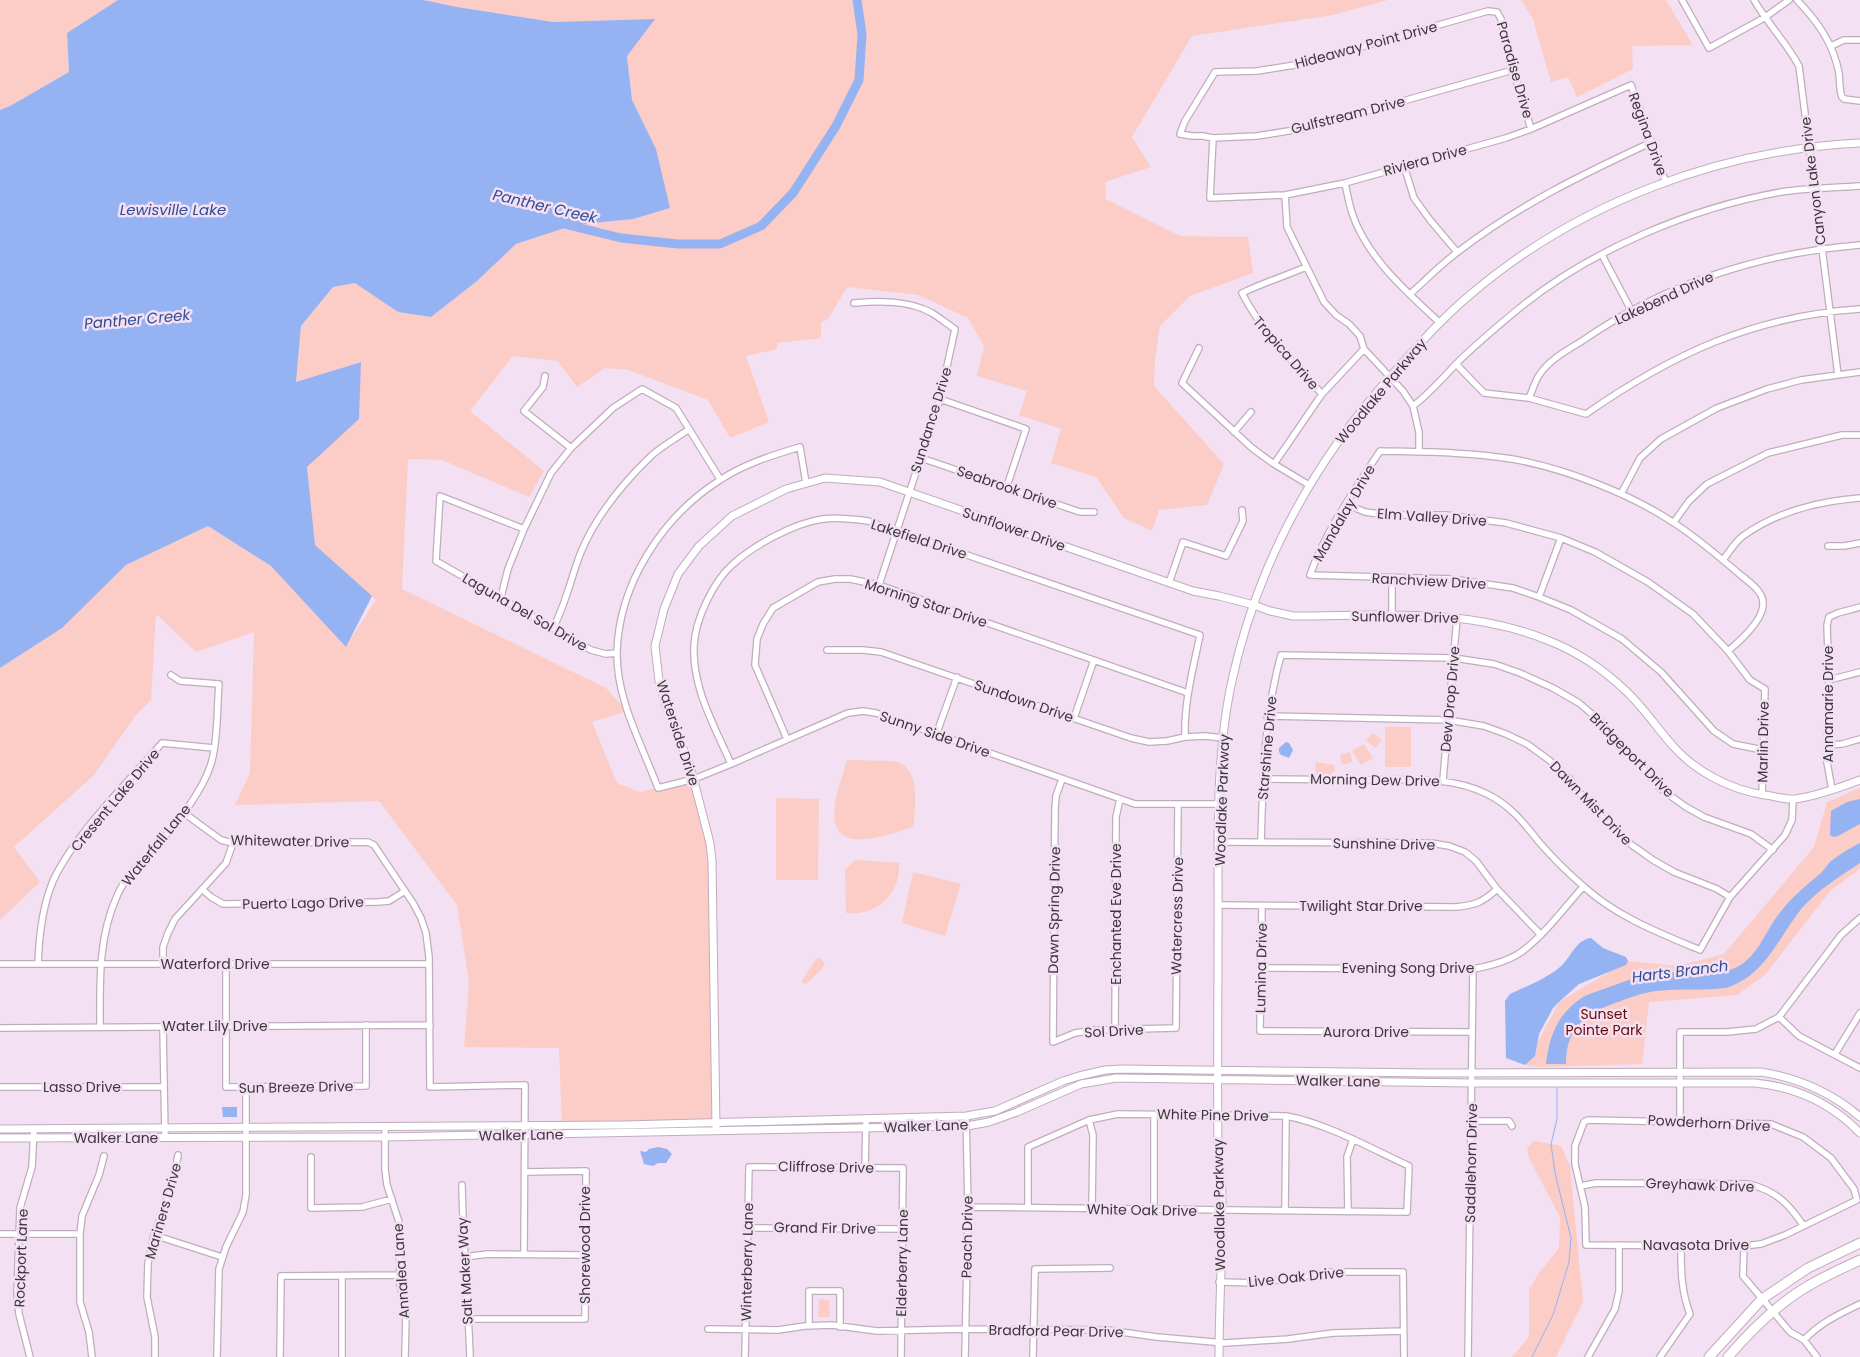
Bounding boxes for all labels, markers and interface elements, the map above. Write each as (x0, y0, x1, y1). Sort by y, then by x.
street label: Hideaway Point Drive (1293, 16, 1440, 74)
street label: Paradise Drive (1492, 19, 1538, 121)
street label: Regina Drive (1624, 90, 1672, 179)
street label: Gulfstream Drive (1289, 91, 1407, 139)
street label: Canyon Lake Drive (1795, 115, 1831, 246)
street label: Riviera Drive (1381, 139, 1469, 181)
water label: Panther Creek (491, 184, 600, 228)
water label: Lewisville Lake (120, 199, 226, 220)
street label: Lakebend Drive (1611, 266, 1717, 330)
water label: Panther Creek (83, 304, 192, 334)
street label: Tropica Drive (1248, 312, 1324, 394)
street label: Woodlake Parkway (1331, 334, 1431, 448)
street label: Sundance Drive (905, 364, 957, 476)
street label: Seabrook Drive (954, 460, 1060, 514)
street label: Mandalay Drive (1308, 461, 1380, 565)
street label: Sunflower Drive (960, 502, 1068, 556)
street label: Elm Valley Drive (1376, 503, 1488, 531)
street label: Lakefield Drive (868, 514, 970, 564)
street label: Laguna Del Sol Drive (459, 568, 591, 656)
street label: Ranchview Drive (1371, 568, 1487, 594)
street label: Morning Star Drive (862, 574, 990, 632)
street label: Sunflower Drive (1351, 606, 1459, 628)
street label: Dew Drop Drive (1435, 645, 1465, 753)
street label: Annamarie Drive (1818, 645, 1838, 762)
street label: Sundown Drive (972, 675, 1077, 727)
street label: Waterside Drive (652, 678, 705, 789)
street label: Starshine Drive (1252, 695, 1282, 801)
street label: Marlin Drive (1752, 701, 1774, 783)
street label: Sunny Side Drive (877, 706, 993, 762)
street label: Bridgeport Drive (1585, 708, 1679, 802)
street label: Woodlake Parkway (1210, 733, 1234, 867)
street label: Cresent Lake Drive (66, 744, 164, 856)
street label: Dawn Mist Drive (1546, 756, 1637, 850)
street label: Morning Dew Drive (1310, 769, 1440, 791)
street label: Waterfall Lane (117, 800, 195, 890)
street label: Whitewater Drive (231, 830, 350, 852)
street label: Sunshine Drive (1333, 833, 1436, 855)
street label: Enchanted Eve Drive (1106, 843, 1126, 985)
street label: Dawn Spring Drive (1043, 846, 1065, 974)
street label: Watercress Drive (1166, 857, 1188, 975)
street label: Puerto Lago Drive (242, 892, 364, 914)
street label: Twilight Star Drive (1299, 896, 1423, 916)
street label: Lumina Drive (1250, 922, 1272, 1013)
street label: Waterford Drive (160, 954, 270, 974)
water label: Harts Branch (1631, 955, 1729, 987)
street label: Evening Song Drive (1342, 958, 1475, 978)
park label: Sunset Pointe Park (1566, 1004, 1643, 1040)
street label: Water Lily Drive (162, 1016, 268, 1036)
street label: Sol Drive (1084, 1019, 1145, 1043)
street label: Aurora Drive (1323, 1022, 1409, 1042)
street label: Walker Lane (1296, 1070, 1381, 1092)
street label: Sun Breeze Drive (238, 1076, 354, 1098)
street label: Lasso Drive (43, 1077, 121, 1097)
street label: Saddlehorn Drive (1460, 1103, 1482, 1223)
street label: White Pine Drive (1157, 1104, 1269, 1126)
street label: Powderhorn Drive (1647, 1110, 1771, 1136)
street label: Walker Lane (883, 1115, 969, 1137)
street label: Walker Lane (479, 1124, 564, 1146)
street label: Walker Lane (74, 1128, 159, 1148)
street label: Woodlake Parkway (1208, 1139, 1230, 1271)
street label: Cliffrose Drive (778, 1156, 874, 1178)
street label: Mariners Drive (140, 1160, 186, 1261)
street label: Greyhawk Drive (1645, 1173, 1755, 1197)
street label: Shorewood Drive (575, 1186, 595, 1304)
street label: Peach Drive (956, 1195, 978, 1278)
street label: White Oak Drive (1087, 1199, 1198, 1221)
street label: Winterberry Lane (736, 1202, 758, 1321)
street label: Rockport Lane (9, 1208, 33, 1308)
street label: Elderberry Lane (891, 1209, 913, 1317)
street label: Salt Maker Way (452, 1217, 478, 1325)
street label: Grand Fir Drive (774, 1217, 877, 1239)
street label: Annalea Lane (388, 1222, 414, 1319)
street label: Navasota Drive (1643, 1235, 1749, 1255)
street label: Live Oak Drive (1247, 1262, 1345, 1292)
street label: Bradford Pear Drive (988, 1320, 1124, 1342)

